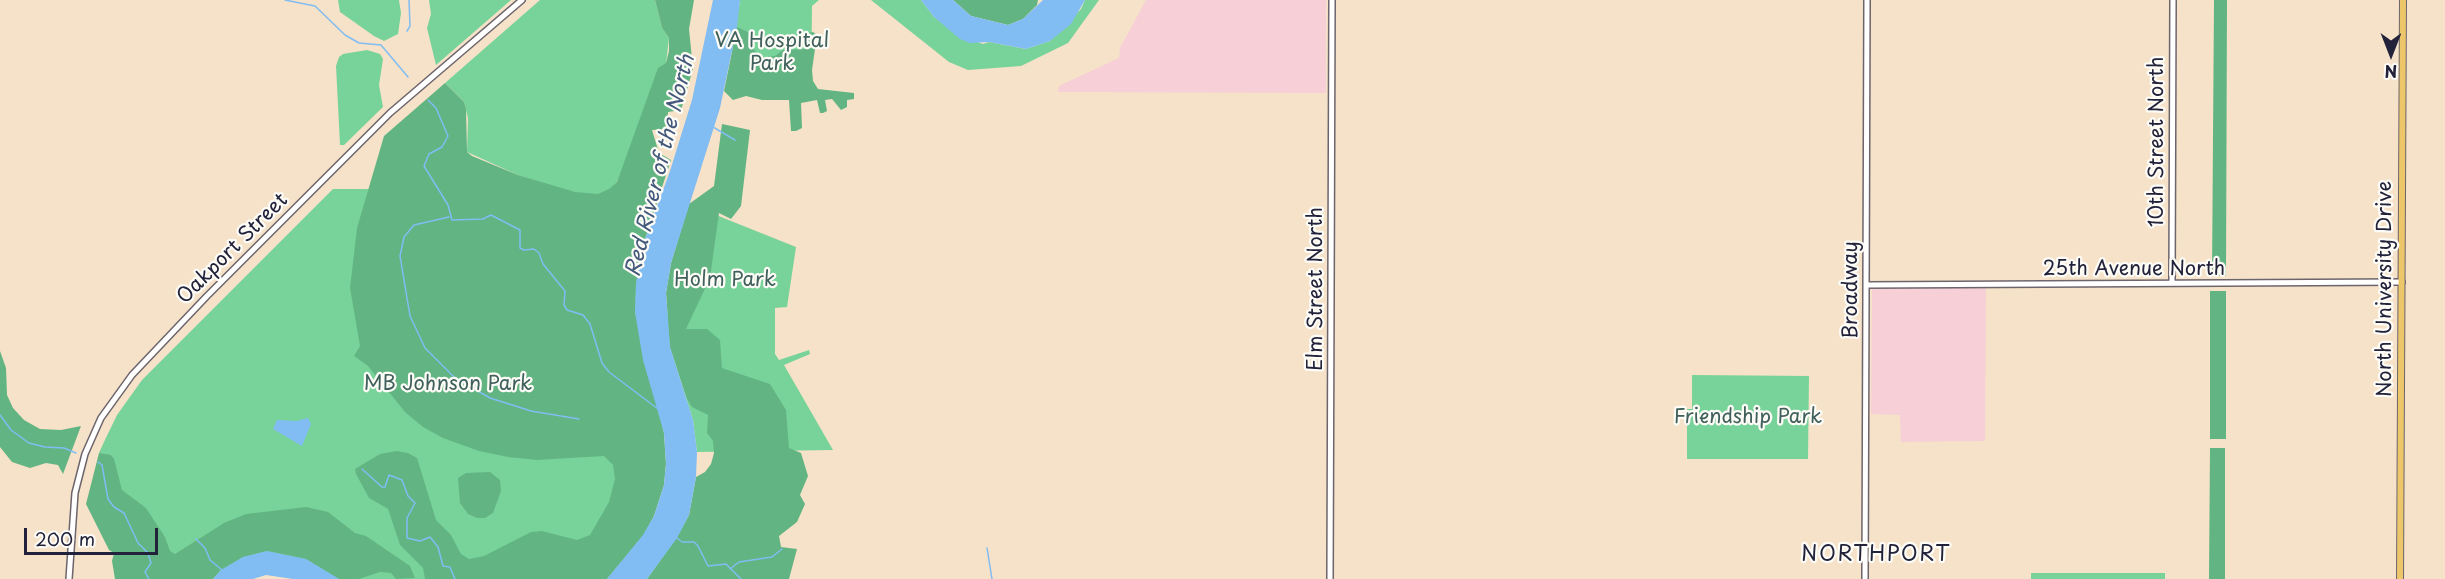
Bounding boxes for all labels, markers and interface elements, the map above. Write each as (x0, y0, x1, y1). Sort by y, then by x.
north arrow (2361, 24, 2421, 84)
park label: VA Hospital Park (715, 29, 829, 76)
water label: Red River of the North (621, 53, 701, 279)
street label: 10th Street North (2145, 57, 2169, 227)
text: N (2385, 60, 2397, 84)
street label: North University Drive (2373, 181, 2397, 397)
street label: Oakport Street (173, 189, 293, 309)
street label: Elm Street North (1304, 207, 1328, 371)
street label: Broadway (1839, 241, 1863, 339)
street label: 25th Avenue North (2043, 257, 2225, 281)
park label: Holm Park (674, 268, 776, 292)
park label: MB Johnson Park (364, 372, 532, 396)
park label: Friendship Park (1674, 405, 1822, 429)
scale bar (27, 516, 160, 554)
text: 200 m (35, 525, 95, 552)
district label: NORTHPORT (1802, 542, 1950, 568)

